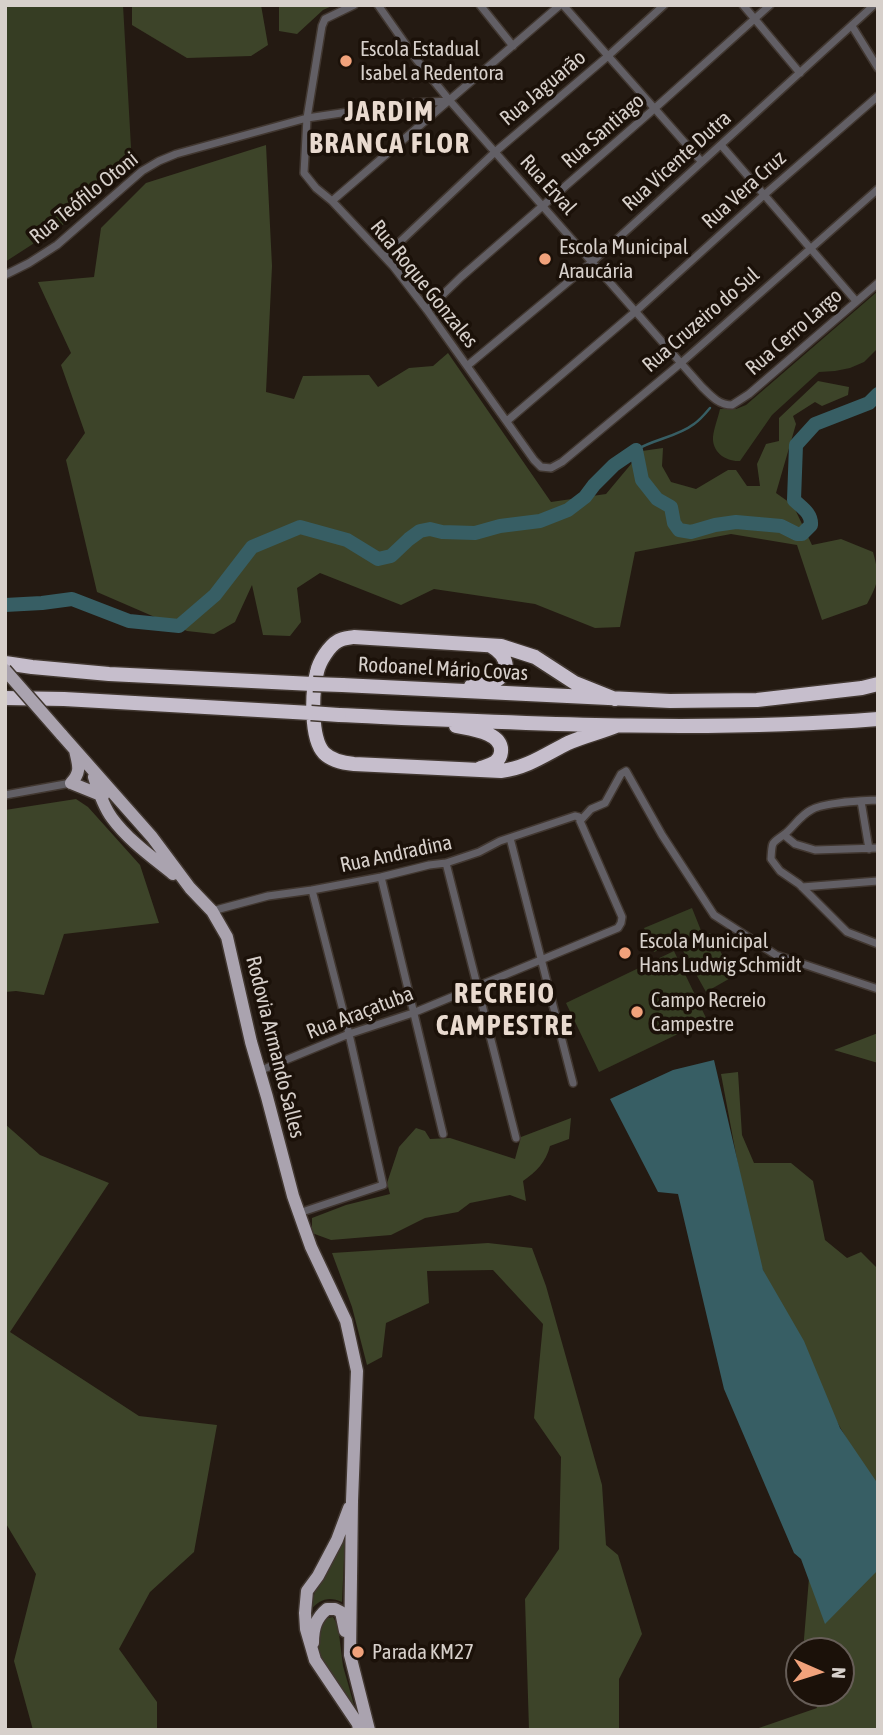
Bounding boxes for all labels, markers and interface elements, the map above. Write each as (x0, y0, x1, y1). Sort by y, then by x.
place label: Escola Estadual Isabel a Redentora (360, 36, 504, 86)
street label: Rua Jaguarão (495, 45, 591, 131)
marker: Escola Estadual Isabel a Redentora (338, 53, 354, 69)
street label: Rua Santiago (557, 88, 649, 174)
district label: JARDIM BRANCA FLOR (311, 95, 469, 161)
street label: Rua Vicente Dutra (617, 106, 737, 216)
street label: Rua Vera Cruz (697, 146, 791, 234)
street label: Rua Teófilo Otoni (25, 147, 143, 249)
street label: Rua Erval (514, 150, 582, 220)
street label: Rua Roque Gonzales (365, 215, 483, 353)
place label: Escola Municipal Araucária (559, 234, 688, 284)
marker: Escola Municipal Araucária (537, 251, 553, 267)
street label: Rua Cruzeiro do Sul (637, 262, 765, 378)
street label: Rua Cerro Largo (741, 283, 847, 381)
street label: Rodoanel Mário Covas (357, 652, 529, 686)
street label: Rua Andradina (338, 830, 454, 878)
place label: Escola Municipal Hans Ludwig Schmidt (639, 928, 802, 978)
marker: Escola Municipal Hans Ludwig Schmidt (617, 945, 633, 961)
street label: Rodovia Armando Salles (240, 953, 310, 1141)
district label: RECREIO CAMPESTRE (437, 977, 573, 1043)
street label: Rua Araçatuba (303, 981, 417, 1045)
place label: Campo Recreio Campestre (651, 987, 766, 1037)
marker: Campo Recreio Campestre (629, 1004, 645, 1020)
north arrow (785, 1637, 855, 1707)
place label: Parada KM27 (372, 1639, 474, 1665)
marker: Parada KM27 (350, 1644, 366, 1660)
text: N (828, 1667, 850, 1679)

